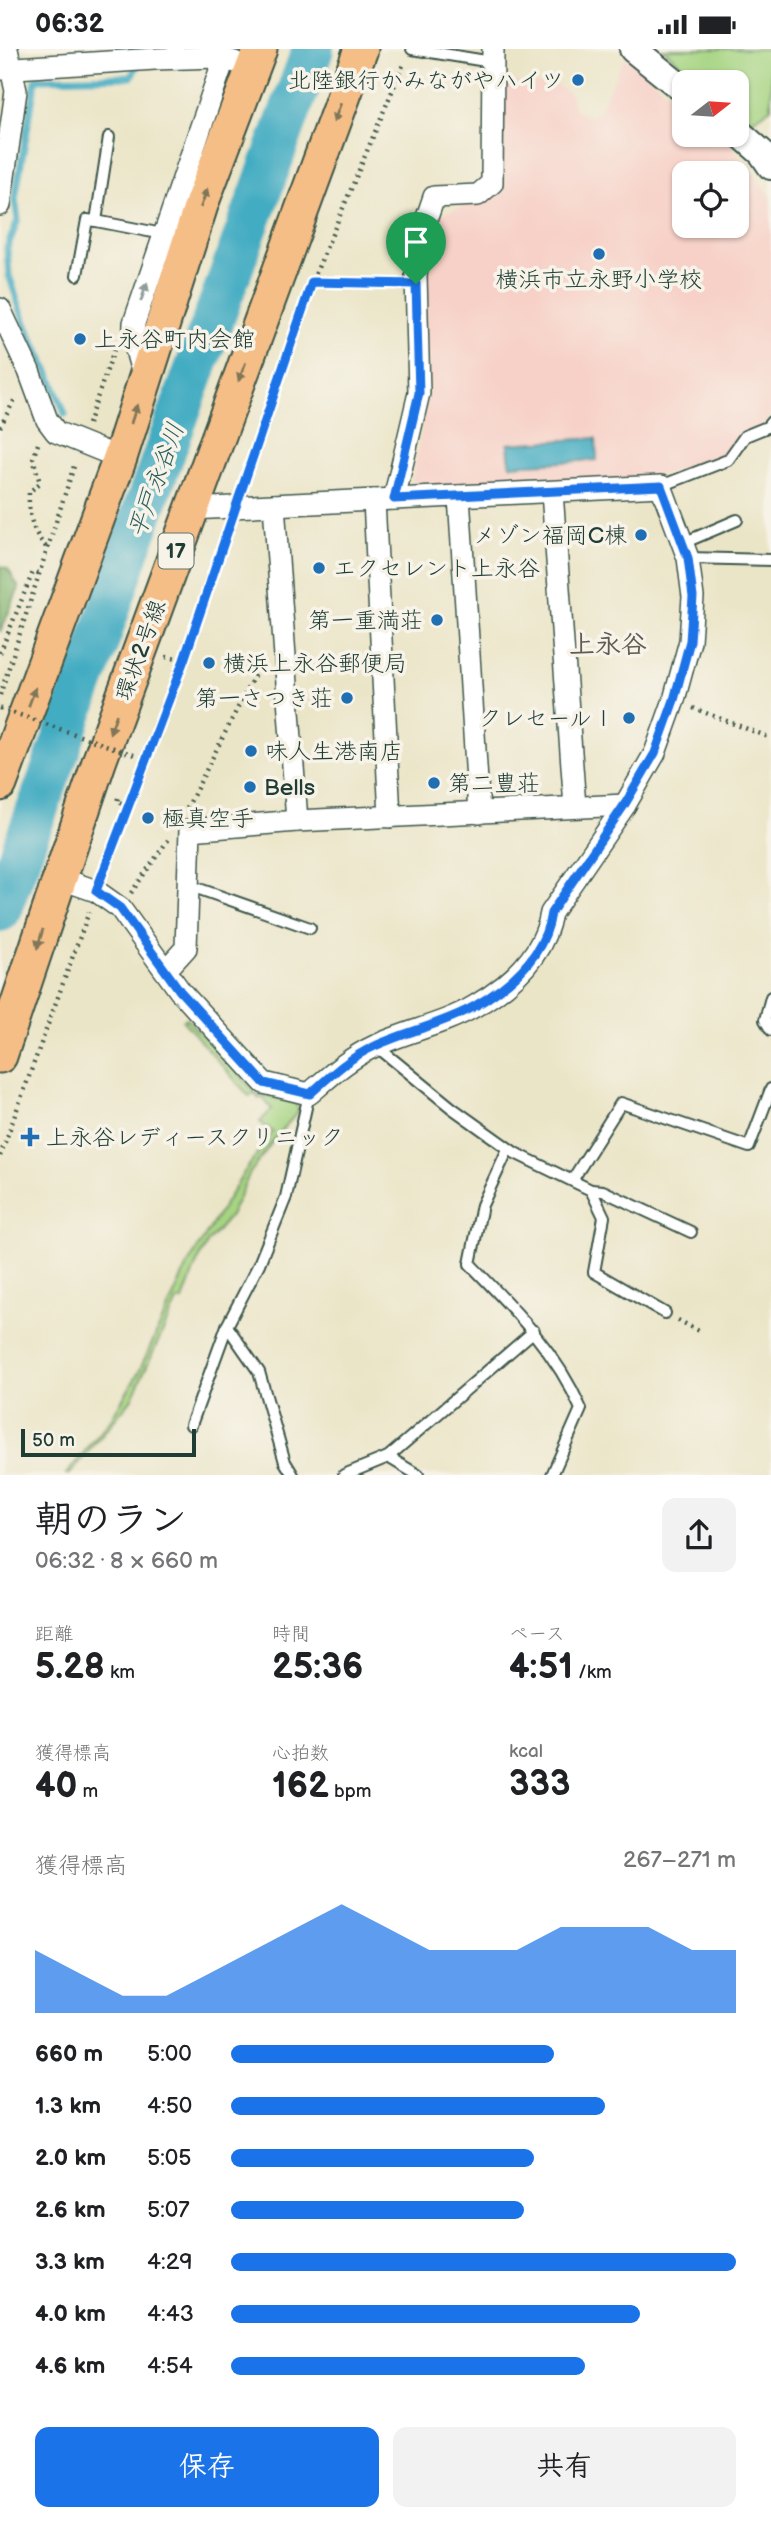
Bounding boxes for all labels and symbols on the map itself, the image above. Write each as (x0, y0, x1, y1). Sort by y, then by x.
place label: 北陸銀行かみながやハイツ (288, 67, 564, 95)
north arrow (672, 70, 749, 147)
marker: 北陸銀行かみながやハイツ (570, 72, 586, 88)
one-way arrow (331, 102, 342, 123)
one-way arrow (199, 187, 210, 208)
pin (386, 212, 446, 284)
marker: 横浜市立永野小学校 (591, 246, 607, 262)
place label: 横浜市立永野小学校 (496, 266, 703, 294)
one-way arrow (139, 281, 150, 302)
place label: 上永谷町内会館 (94, 326, 255, 354)
marker: 上永谷町内会館 (72, 331, 88, 347)
one-way arrow (236, 362, 247, 383)
one-way arrow (130, 404, 140, 425)
water label: 平戸永谷川 (122, 419, 191, 542)
place label: メゾン福岡C棟 (473, 522, 627, 550)
marker: メゾン福岡C棟 (633, 527, 649, 543)
road number: 17 (158, 533, 194, 569)
place label: エクセレント上永谷 (333, 555, 540, 583)
marker: エクセレント上永谷 (311, 560, 327, 576)
street label: 環状2号線 (110, 596, 172, 705)
place label: 第一重満荘 (308, 607, 423, 635)
marker: 第一重満荘 (429, 612, 445, 628)
district label: 上永谷 (569, 630, 647, 661)
place label: 横浜上永谷郵便局 (223, 650, 407, 678)
marker: 横浜上永谷郵便局 (201, 655, 217, 671)
place label: 第一さつき荘 (195, 685, 333, 713)
one-way arrow (27, 687, 38, 708)
marker: 第一さつき荘 (339, 690, 355, 706)
place label: クレセールⅠ (478, 705, 615, 733)
marker: クレセールⅠ (621, 710, 637, 726)
one-way arrow (107, 714, 118, 735)
place label: 味人生港南店 (265, 738, 403, 766)
marker: 味人生港南店 (243, 743, 259, 759)
place label: 第二豊荘 (448, 770, 540, 798)
place label: Bells (264, 774, 315, 802)
marker: 第二豊荘 (426, 775, 442, 791)
marker: Bells (242, 779, 258, 795)
place label: 極真空手 (162, 805, 254, 833)
marker: 極真空手 (140, 810, 156, 826)
one-way arrow (35, 929, 45, 950)
place label: 上永谷レディースクリニック (46, 1124, 344, 1152)
marker: 上永谷レディースクリニック (20, 1127, 40, 1147)
scale bar (21, 1426, 196, 1457)

